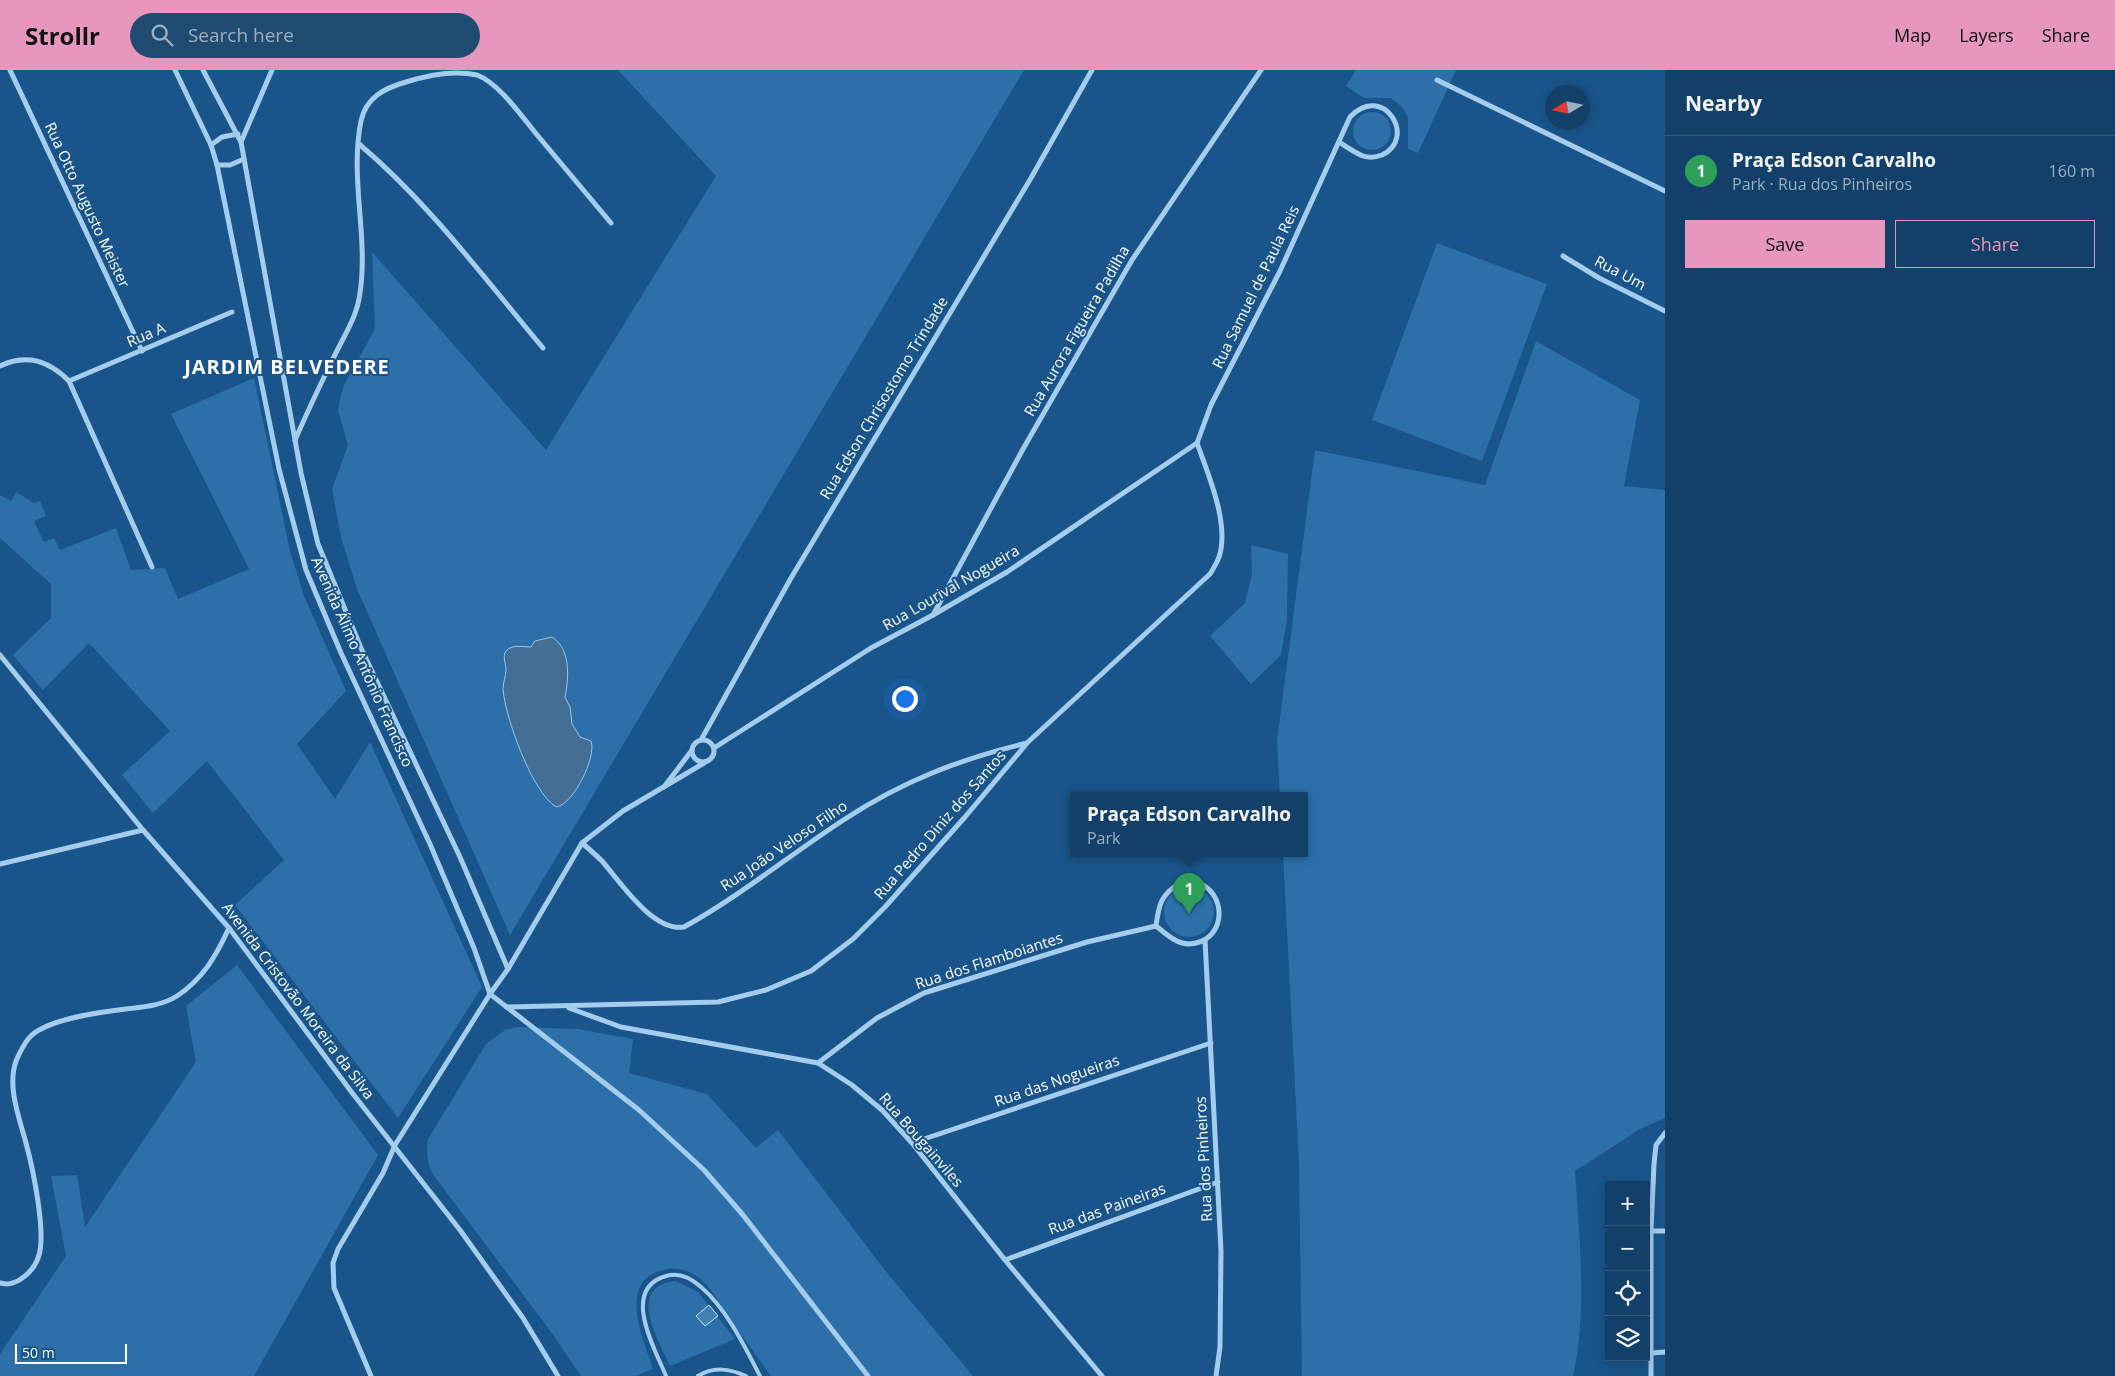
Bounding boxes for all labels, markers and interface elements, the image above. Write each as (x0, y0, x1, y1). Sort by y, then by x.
search box (130, 13, 480, 58)
text: Strollr (25, 19, 100, 52)
icon: search (148, 21, 176, 49)
text: Search here (188, 22, 294, 48)
text: Map (1894, 23, 1931, 47)
text: Layers (1959, 23, 2014, 47)
text: Share (2042, 23, 2090, 47)
north arrow (1545, 85, 1590, 130)
text: Nearby (1685, 89, 1762, 117)
street label: Rua Otto Augusto Meister (41, 119, 135, 290)
text: Praça Edson Carvalho (1732, 147, 1936, 173)
text: 1 (1696, 160, 1706, 182)
text: 160 m (2049, 160, 2095, 182)
text: Park · Rua dos Pinheiros (1732, 173, 1912, 195)
street label: Rua Samuel de Paula Reis (1207, 202, 1303, 371)
button: Save (1685, 220, 1885, 268)
button: Share (1895, 220, 2095, 268)
street label: Rua Aurora Figueira Padilha (1019, 242, 1133, 419)
street label: Rua Um (1591, 250, 1650, 294)
street label: Rua Edson Chrisostomo Trindade (815, 292, 952, 503)
street label: Rua A (123, 317, 168, 351)
district label: JARDIM BELVEDERE (182, 353, 390, 380)
street label: Rua Lourival Nogueira (879, 540, 1022, 634)
street label: Avenida Álimo Antônio Francisco (307, 553, 418, 770)
your location (892, 686, 918, 712)
street label: Rua Pedro Diniz dos Santos (869, 746, 1010, 903)
popup (1070, 792, 1308, 857)
street label: Rua João Veloso Filho (716, 795, 851, 895)
text: Praça Edson Carvalho (1087, 801, 1291, 827)
text: Park (1087, 827, 1120, 849)
pin: 1 (1173, 873, 1205, 914)
street label: Avenida Cristovão Moreira da Silva (218, 898, 380, 1103)
street label: Rua dos Flamboiantes (912, 927, 1065, 993)
street label: Rua das Nogueiras (992, 1049, 1122, 1111)
street label: Rua Bougainviles (875, 1088, 968, 1191)
street label: Rua dos Pinheiros (1190, 1096, 1216, 1222)
street label: Rua das Paineiras (1045, 1178, 1168, 1239)
map controls (1605, 1181, 1650, 1361)
button: + (1605, 1181, 1650, 1226)
button: − (1605, 1226, 1650, 1271)
button: locate (1605, 1271, 1650, 1316)
button: layers (1605, 1316, 1650, 1361)
scale bar (15, 1341, 128, 1364)
text: 50 m (22, 1343, 55, 1362)

